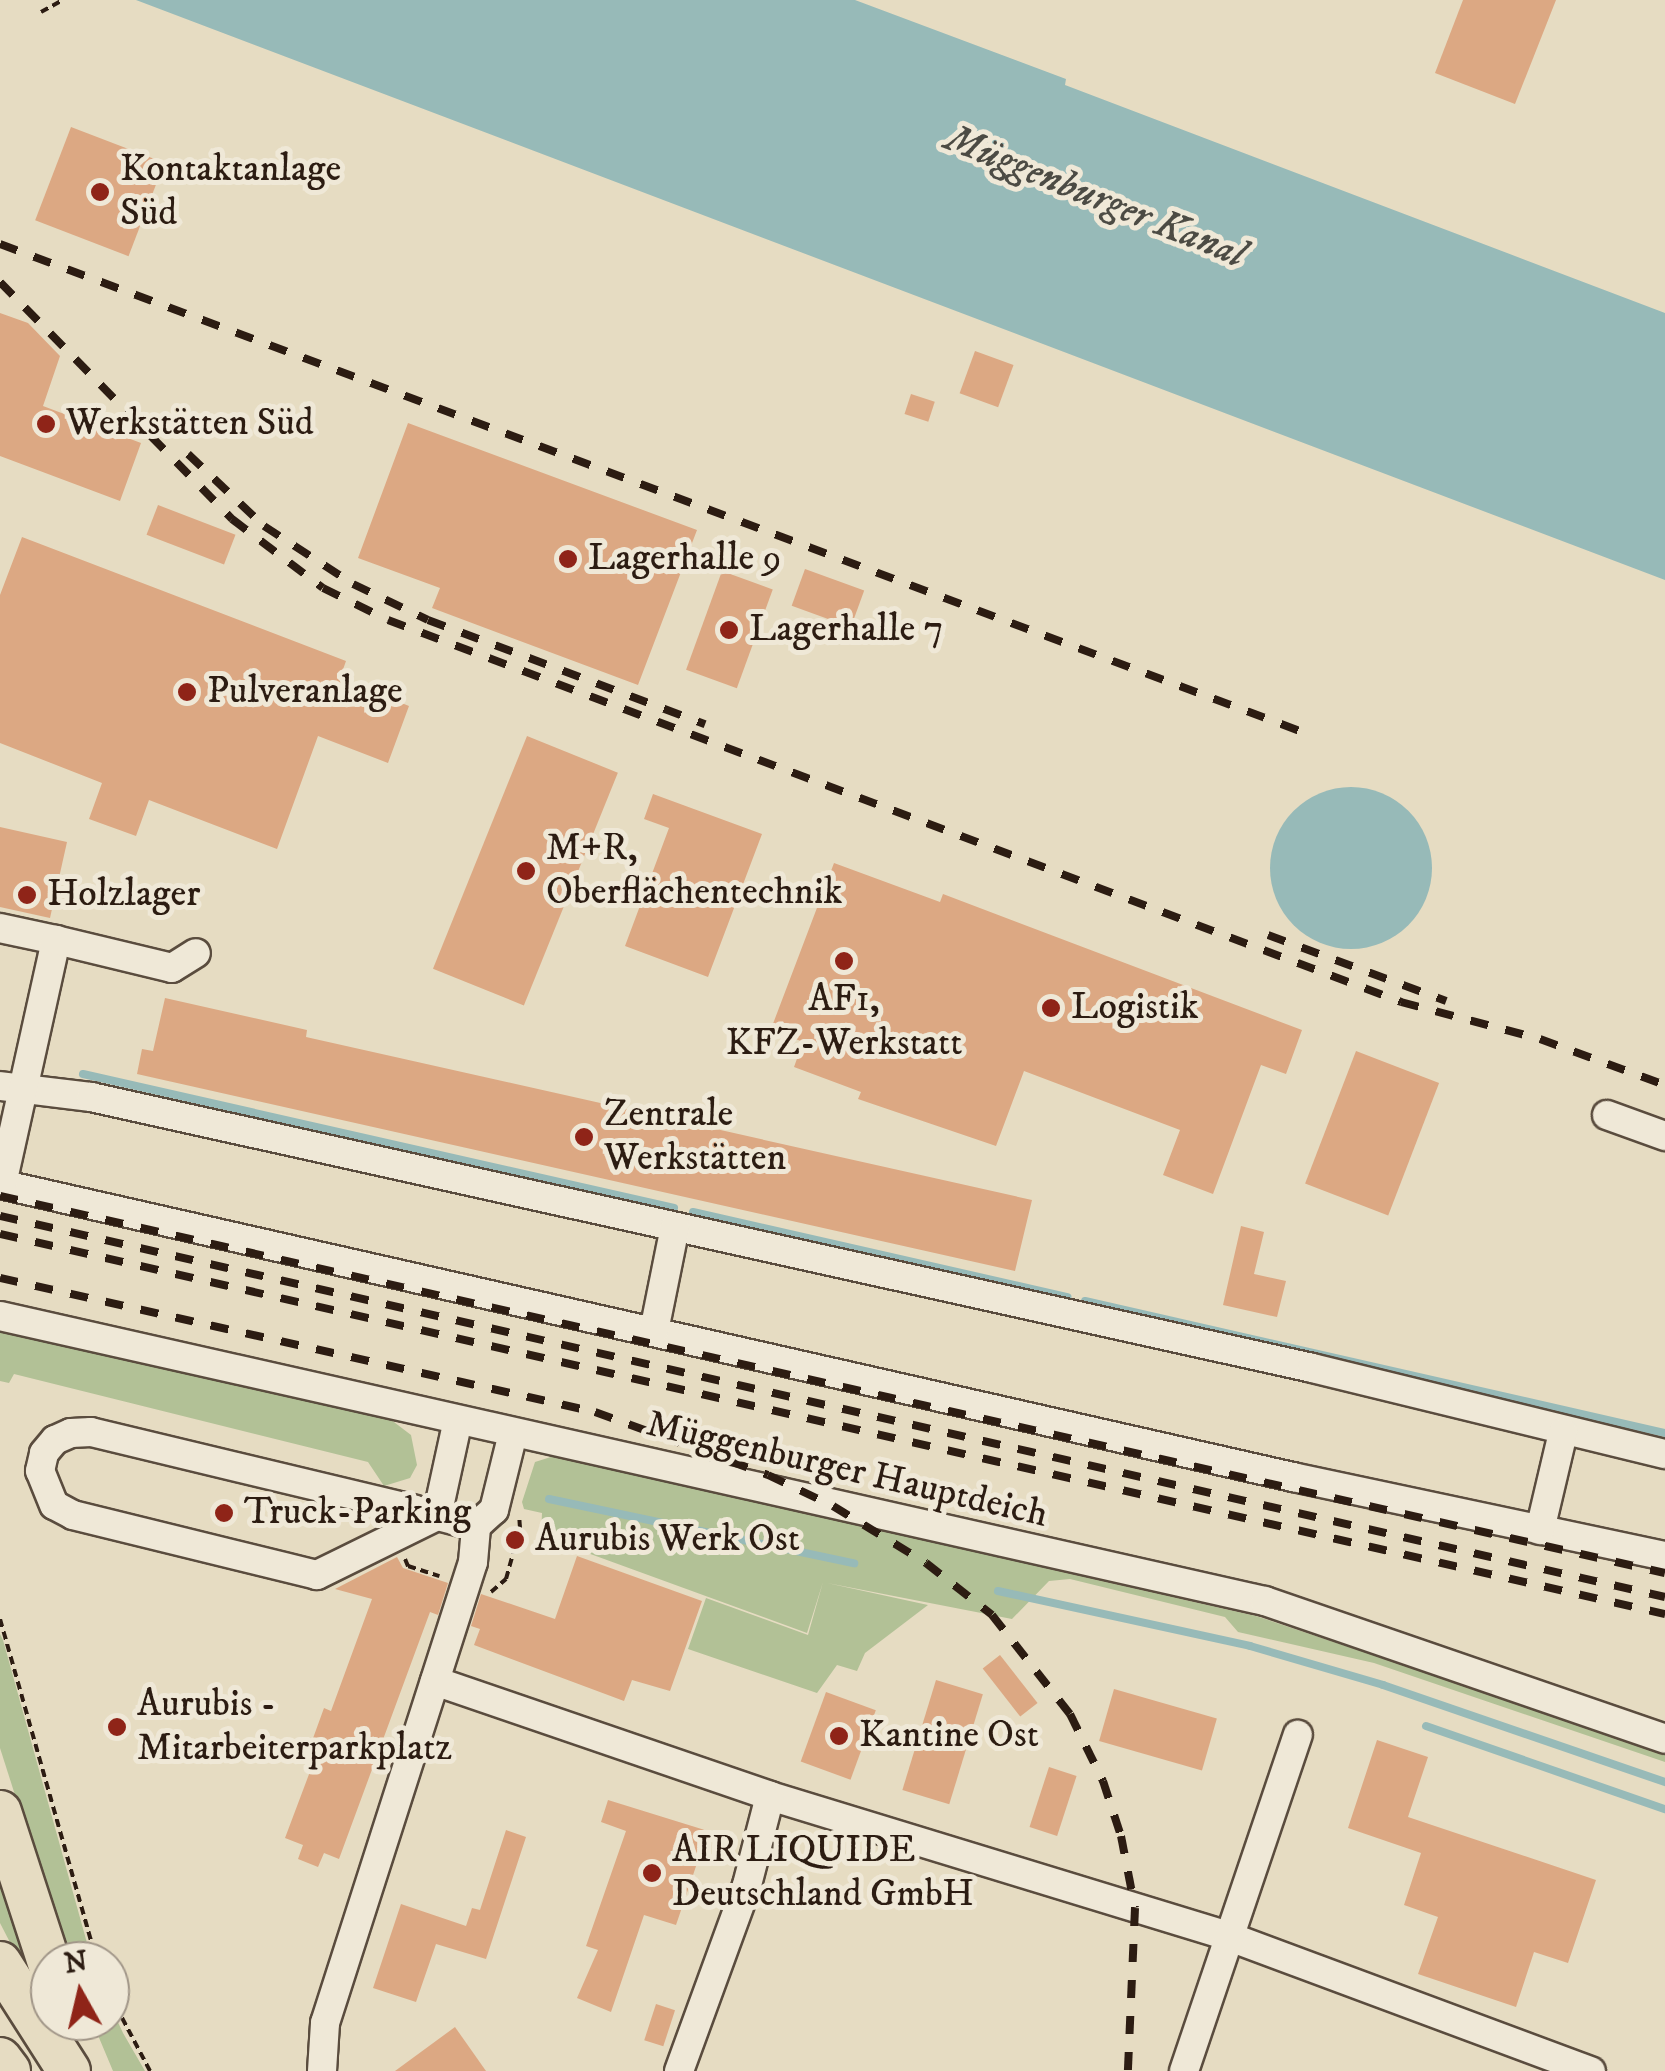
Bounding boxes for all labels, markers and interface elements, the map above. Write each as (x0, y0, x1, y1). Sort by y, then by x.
water label: Müggenburger Kanal (938, 115, 1252, 279)
place label: Kontaktanlage Süd (120, 147, 341, 236)
marker: Kontaktanlage Süd (89, 181, 111, 203)
place label: Werkstätten Süd (66, 401, 314, 447)
marker: Werkstätten Süd (35, 413, 57, 435)
place label: Lagerhalle 9 (588, 536, 781, 582)
marker: Lagerhalle 9 (557, 548, 579, 570)
place label: Lagerhalle 7 (749, 607, 943, 653)
marker: Lagerhalle 7 (718, 619, 740, 641)
place label: Pulveranlage (207, 669, 403, 715)
marker: Pulveranlage (176, 681, 198, 703)
place label: M+R, Oberflächentechnik (546, 826, 842, 916)
marker: M+R, Oberflächentechnik (515, 860, 537, 882)
place label: Holzlager (47, 872, 200, 918)
marker: Holzlager (16, 884, 38, 906)
marker: AF1, KFZ-Werkstatt (833, 950, 855, 972)
place label: AF1, KFZ-Werkstatt (726, 977, 962, 1066)
place label: Logistik (1071, 985, 1199, 1031)
marker: Logistik (1040, 997, 1062, 1019)
place label: Zentrale Werkstätten (604, 1092, 786, 1182)
marker: Zentrale Werkstätten (573, 1126, 595, 1148)
street label: Müggenburger Hauptdeich (642, 1402, 1052, 1538)
place label: Truck-Parking (244, 1490, 471, 1536)
marker: Truck-Parking (213, 1502, 235, 1524)
place label: Aurubis Werk Ost (535, 1517, 800, 1563)
marker: Aurubis Werk Ost (504, 1529, 526, 1551)
place label: Aurubis - Mitarbeiterparkplatz (137, 1682, 452, 1772)
place label: Kantine Ost (859, 1713, 1039, 1759)
marker: Aurubis - Mitarbeiterparkplatz (106, 1716, 128, 1738)
marker: Kantine Ost (828, 1725, 850, 1747)
place label: AIR LIQUIDE Deutschland GmbH (672, 1828, 974, 1918)
marker: AIR LIQUIDE Deutschland GmbH (641, 1862, 663, 1884)
north arrow (30, 1941, 130, 2041)
text: N (62, 1944, 90, 1982)

